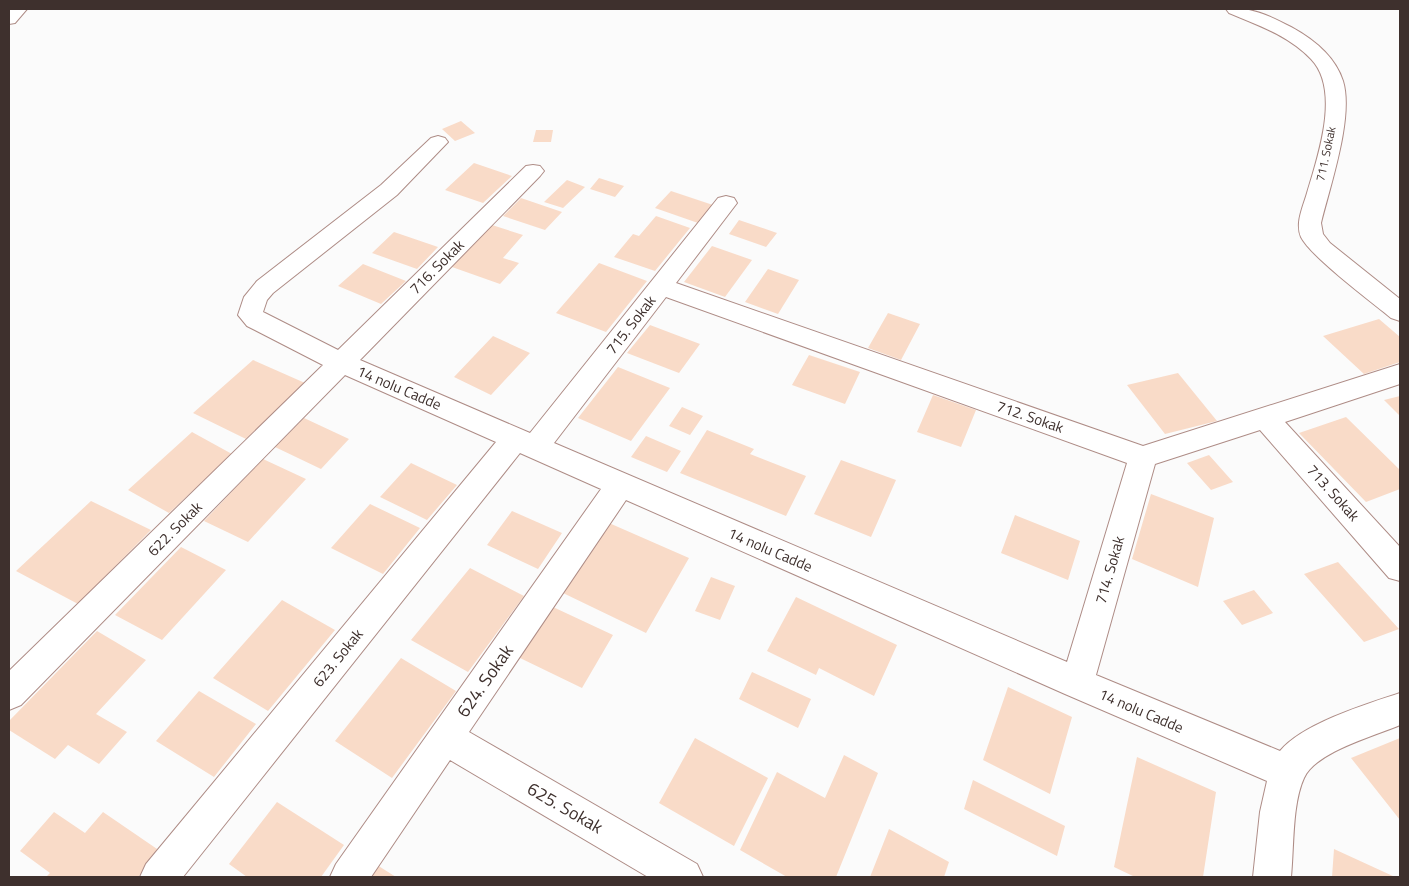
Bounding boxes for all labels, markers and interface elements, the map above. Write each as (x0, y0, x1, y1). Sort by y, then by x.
street label: 711. Sokak (1310, 124, 1341, 183)
street label: 716. Sokak (404, 234, 469, 299)
street label: 715. Sokak (600, 290, 661, 359)
street label: 14 nolu Cadde (353, 359, 445, 416)
street label: 712. Sokak (993, 394, 1067, 439)
street label: 713. Sokak (1302, 459, 1365, 526)
street label: 622. Sokak (142, 496, 207, 561)
street label: 14 nolu Cadde (724, 521, 816, 578)
street label: 714. Sokak (1089, 533, 1130, 607)
street label: 623. Sokak (307, 623, 368, 692)
street label: 624. Sokak (450, 638, 520, 723)
street label: 14 nolu Cadde (1095, 682, 1187, 739)
street label: 625. Sokak (522, 775, 609, 840)

